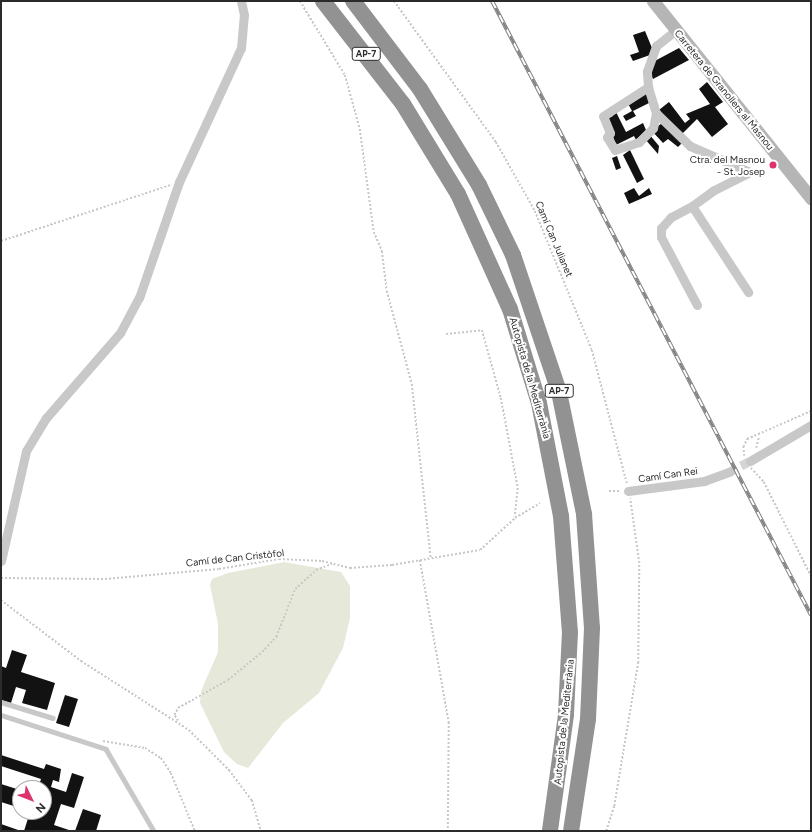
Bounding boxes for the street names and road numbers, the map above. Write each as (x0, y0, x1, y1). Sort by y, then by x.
street label: Carretera de Granollers al Masnou (672, 27, 776, 153)
road number: AP-7 (351, 47, 381, 61)
street label: Camí Can Julianet (533, 199, 575, 279)
street label: Autopista de la Mediterrània (507, 316, 553, 440)
road number: AP-7 (544, 384, 574, 398)
street label: Camí Can Rei (637, 465, 699, 485)
street label: Camí de Can Cristòfol (185, 547, 285, 569)
street label: Autopista de la Mediterrània (551, 659, 577, 785)

